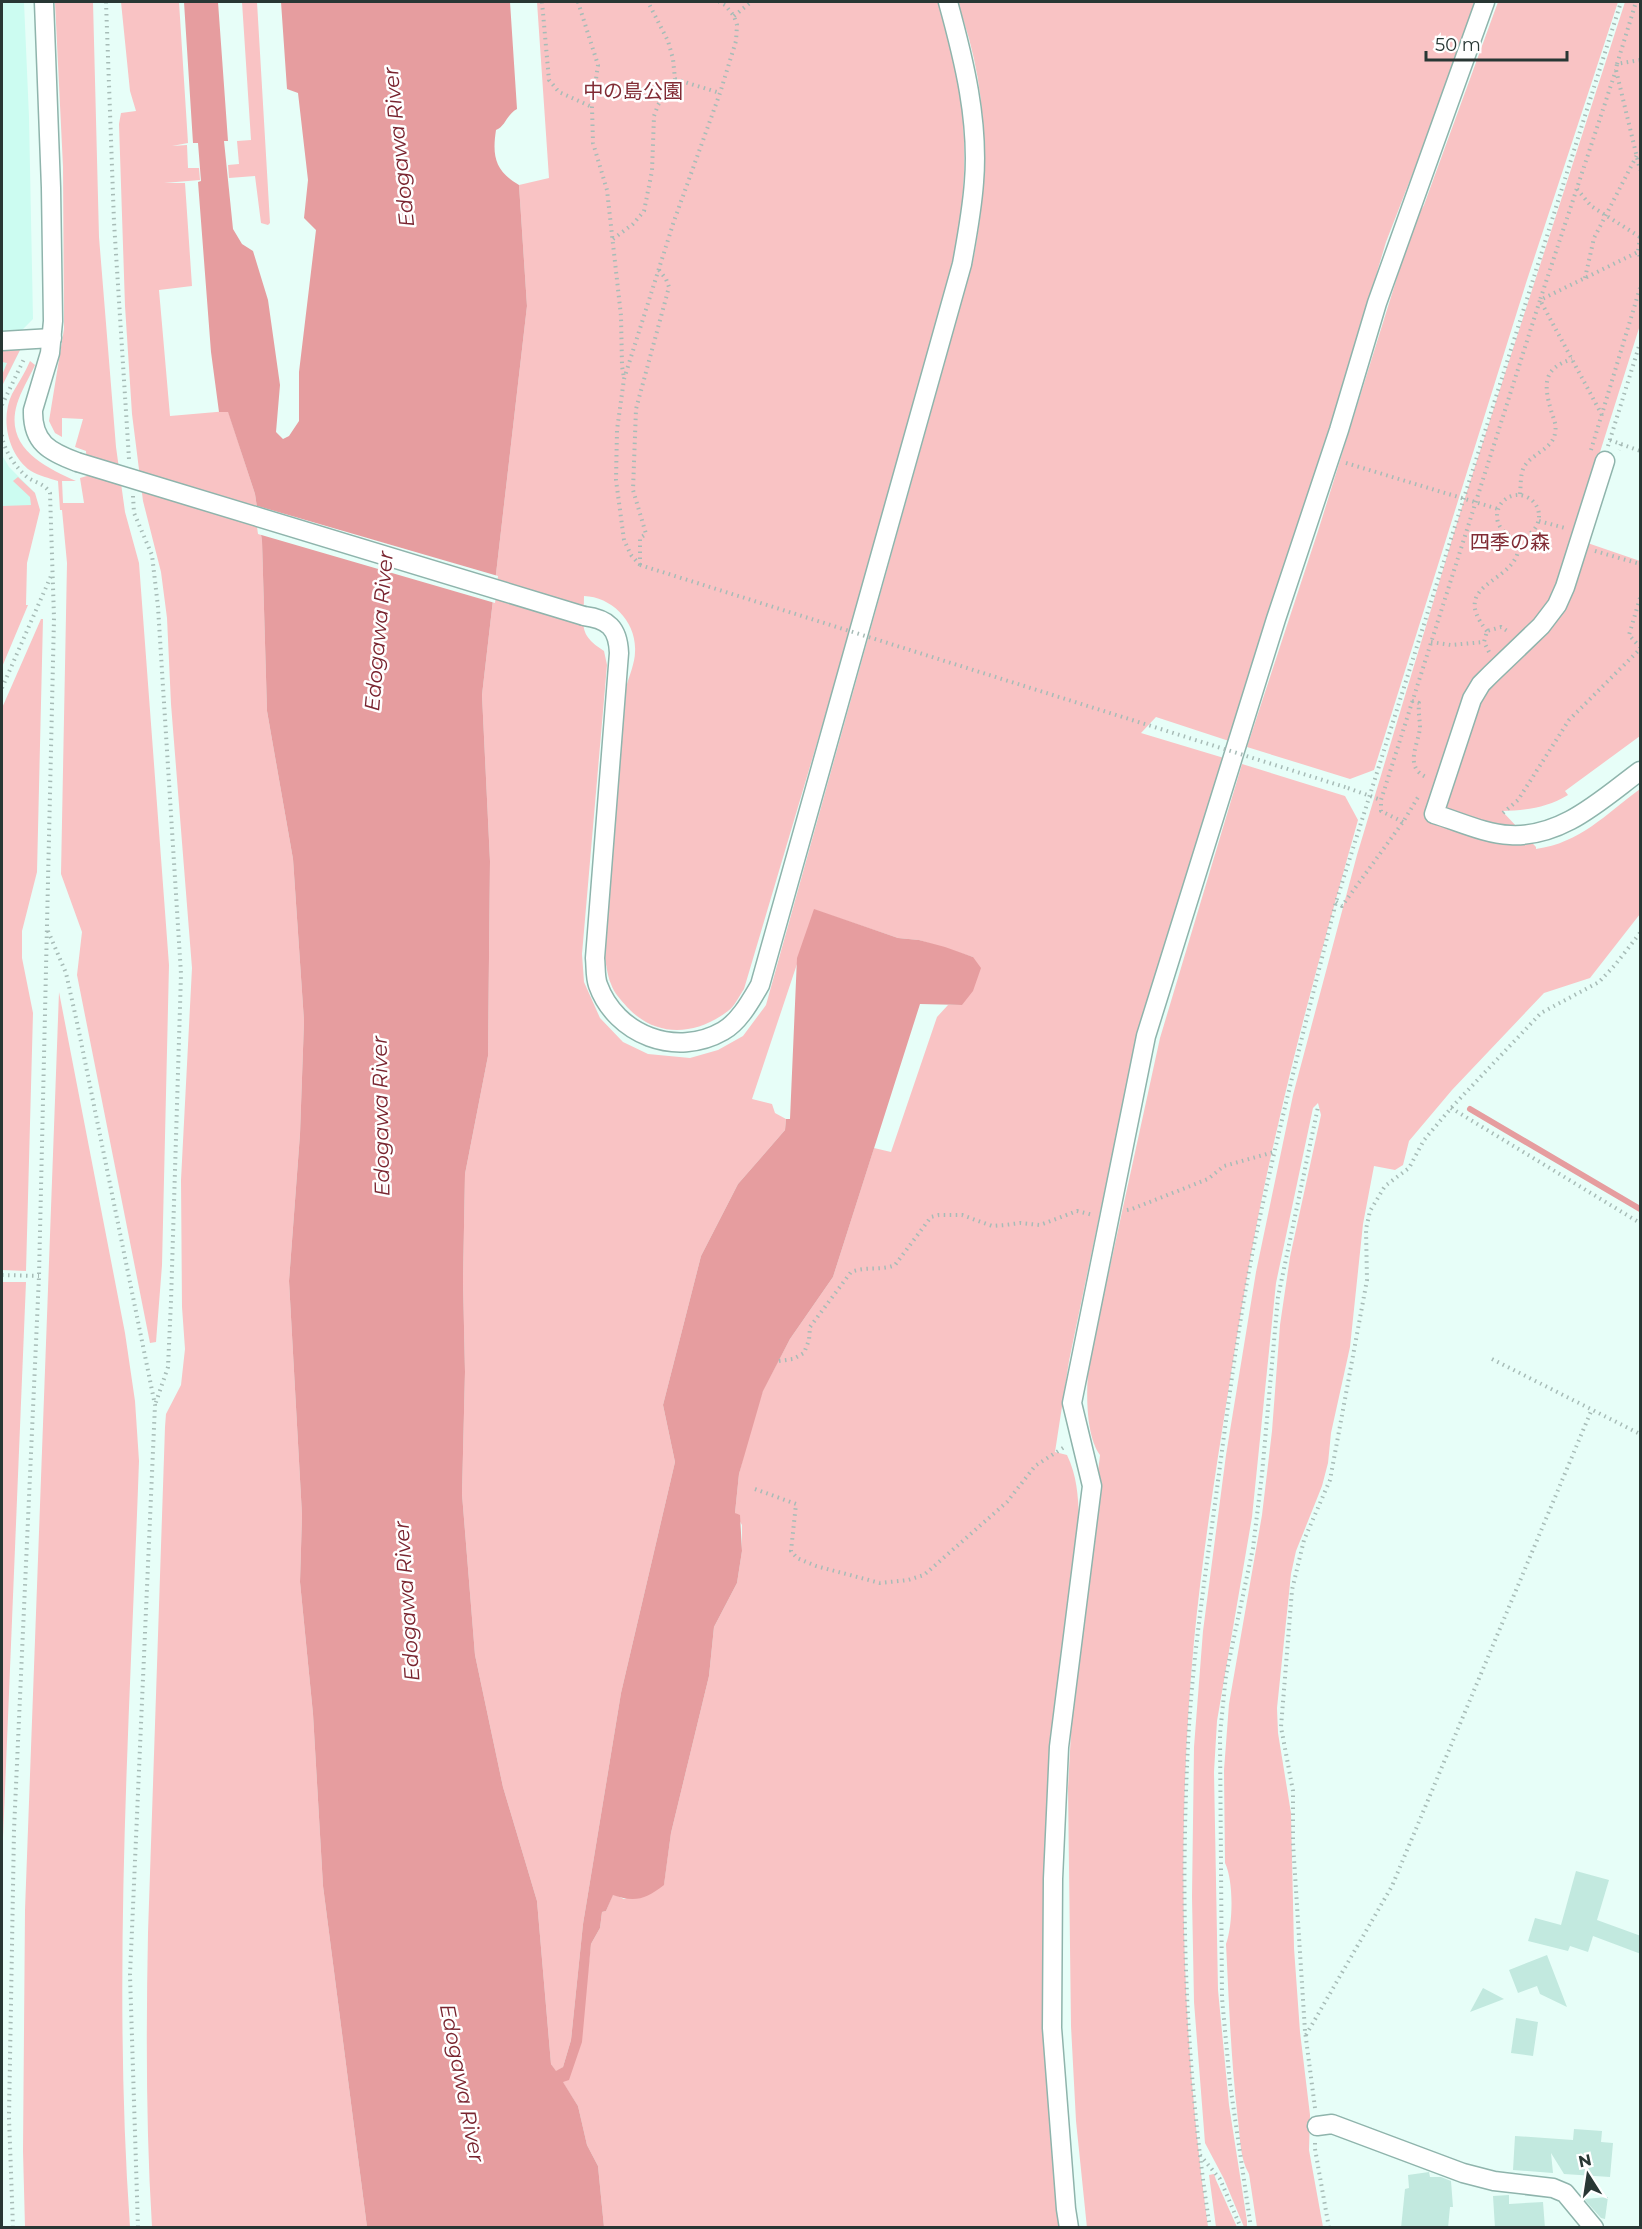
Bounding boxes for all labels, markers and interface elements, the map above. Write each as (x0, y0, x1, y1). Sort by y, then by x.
scale bar (1426, 24, 1567, 62)
text: 50 m (1435, 34, 1481, 56)
water label: Edogawa River (378, 65, 419, 228)
park label: 中の島公園 (583, 79, 683, 103)
park label: 四季の森 (1470, 530, 1550, 554)
water label: Edogawa River (359, 549, 398, 712)
water label: Edogawa River (367, 1035, 394, 1197)
water label: Edogawa River (388, 1519, 425, 1682)
water label: Edogawa River (435, 2002, 490, 2165)
north arrow (1558, 2145, 1618, 2205)
text: N (1577, 2150, 1593, 2171)

